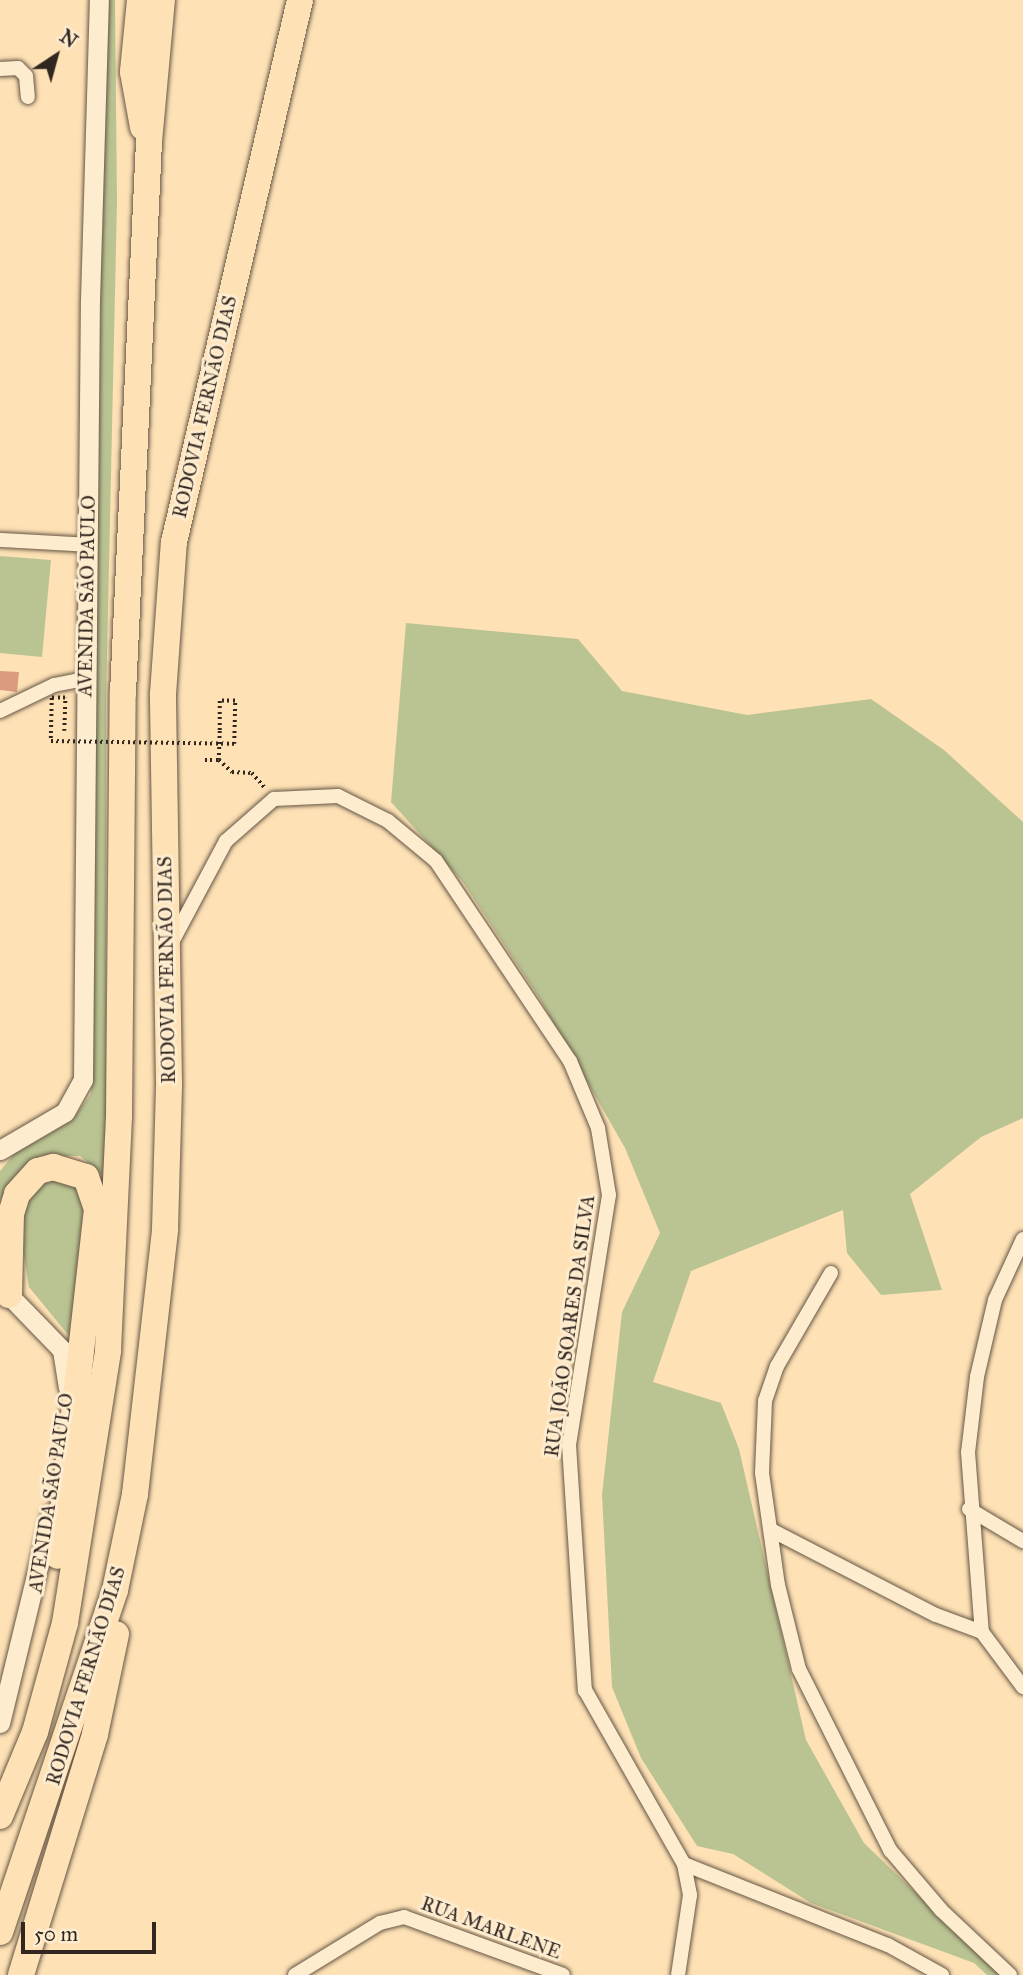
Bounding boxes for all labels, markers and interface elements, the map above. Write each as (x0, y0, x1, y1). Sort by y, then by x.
north arrow (21, 21, 91, 91)
text: N (55, 25, 82, 53)
street label: RODOVIA FERNÃO DIAS (168, 294, 242, 520)
street label: AVENIDA SÃO PAULO (74, 495, 100, 697)
street label: RODOVIA FERNÃO DIAS (154, 856, 180, 1084)
street label: RUA JOÃO SOARES DA SILVA (540, 1194, 600, 1458)
street label: AVENIDA SÃO PAULO (24, 1392, 78, 1594)
street label: RODOVIA FERNÃO DIAS (42, 1564, 130, 1788)
street label: RUA MARLENE (418, 1892, 564, 1964)
scale bar (24, 1909, 159, 1953)
text: 50 m (34, 1921, 78, 1947)

